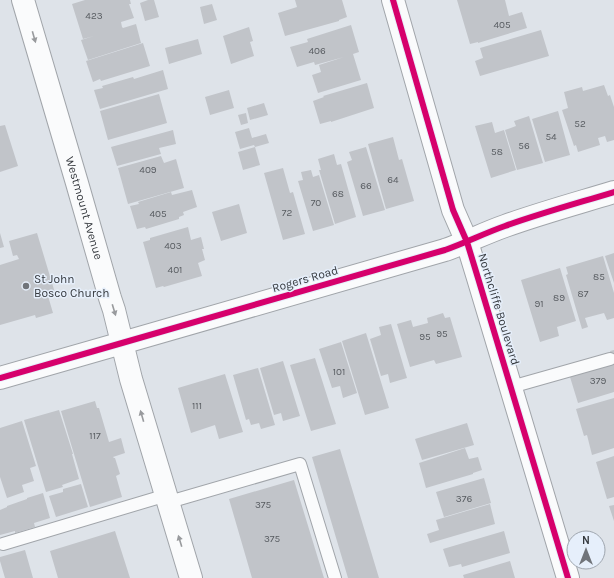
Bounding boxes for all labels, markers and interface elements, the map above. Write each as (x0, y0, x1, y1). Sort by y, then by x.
house number: 423 (85, 10, 103, 22)
house number: 405 (493, 19, 511, 31)
one-way arrow (31, 32, 37, 44)
house number: 406 (308, 45, 326, 57)
house number: 52 (574, 118, 586, 130)
house number: 54 (545, 131, 557, 143)
house number: 56 (518, 140, 530, 152)
house number: 58 (491, 146, 503, 158)
street label: Westmount Avenue (63, 155, 106, 261)
house number: 409 (139, 164, 157, 176)
house number: 64 (387, 174, 399, 186)
house number: 66 (360, 180, 372, 192)
house number: 68 (332, 188, 344, 200)
house number: 70 (311, 197, 321, 209)
house number: 72 (282, 207, 292, 219)
house number: 405 (149, 208, 167, 220)
house number: 403 (164, 240, 182, 252)
street label: Northcliffe Boulevard (475, 251, 523, 367)
street label: Rogers Road (270, 263, 340, 295)
house number: 401 (168, 264, 182, 276)
house number: 85 (593, 271, 605, 283)
place label: St John Bosco Church (34, 272, 110, 300)
marker: St John Bosco Church (21, 281, 31, 291)
house number: 87 (578, 288, 589, 300)
house number: 89 (553, 292, 565, 304)
house number: 91 (534, 298, 544, 310)
one-way arrow (111, 304, 117, 316)
house number: 95 (436, 328, 448, 340)
house number: 95 (419, 331, 431, 343)
house number: 101 (333, 366, 345, 378)
house number: 379 (590, 375, 606, 387)
house number: 111 (192, 400, 202, 412)
one-way arrow (139, 410, 145, 422)
house number: 117 (89, 430, 101, 442)
house number: 376 (456, 493, 472, 505)
house number: 375 (255, 499, 271, 511)
north arrow (566, 530, 606, 570)
house number: 375 (264, 533, 280, 545)
one-way arrow (177, 534, 183, 546)
text: N (582, 534, 590, 547)

